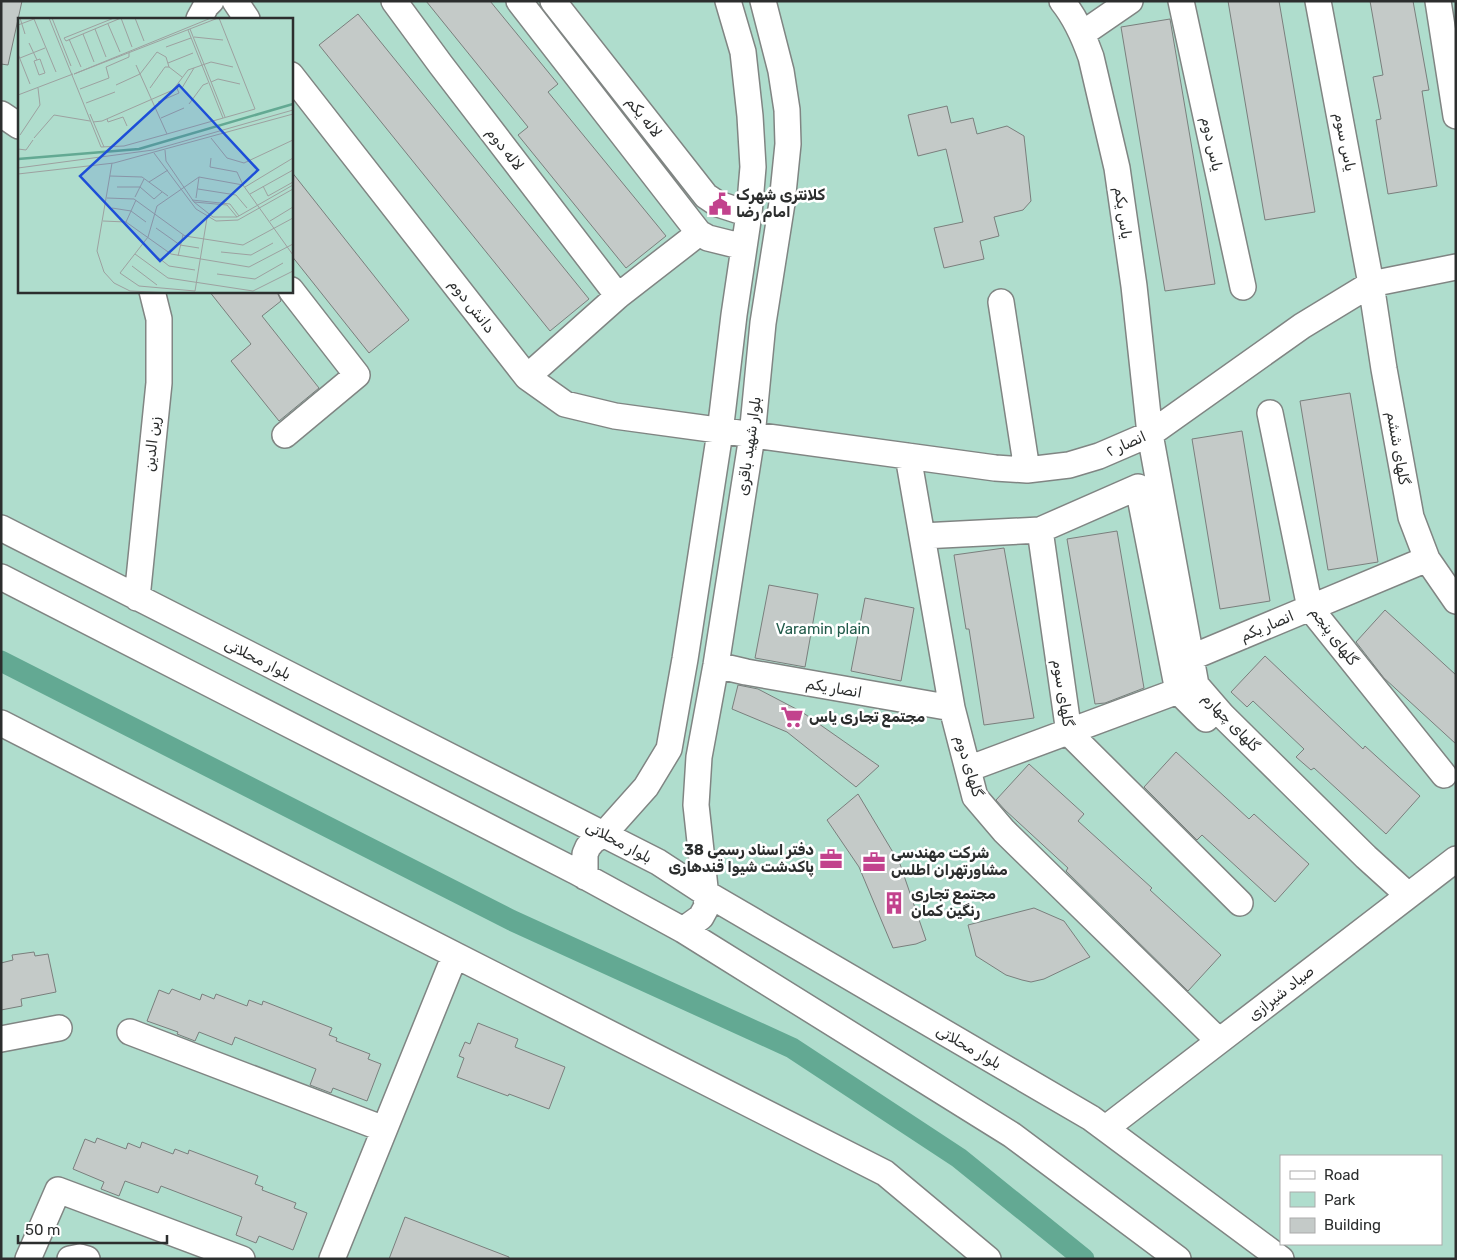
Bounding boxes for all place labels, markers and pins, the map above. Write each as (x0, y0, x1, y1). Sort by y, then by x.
place label: کلانتری شهرک امام رضا (736, 186, 826, 222)
public building icon: کلانتری شهرک امام رضا (707, 191, 733, 217)
supermarket icon: مجتمع تجاری یاس (779, 704, 805, 730)
place label: مجتمع تجاری یاس (809, 708, 926, 728)
place label: دفتر اسناد رسمی 38 پاکدشت شیوا قندهاری (668, 841, 814, 877)
place label: شرکت مهندسی مشاورتهران اطلس (891, 844, 1008, 879)
office icon: دفتر اسناد رسمی 38 پاکدشت شیوا قندهاری (818, 846, 844, 872)
office icon: شرکت مهندسی مشاورتهران اطلس (861, 849, 887, 875)
place label: مجتمع تجاری رنگین کمان (911, 885, 996, 920)
building icon: مجتمع تجاری رنگین کمان (881, 890, 907, 916)

